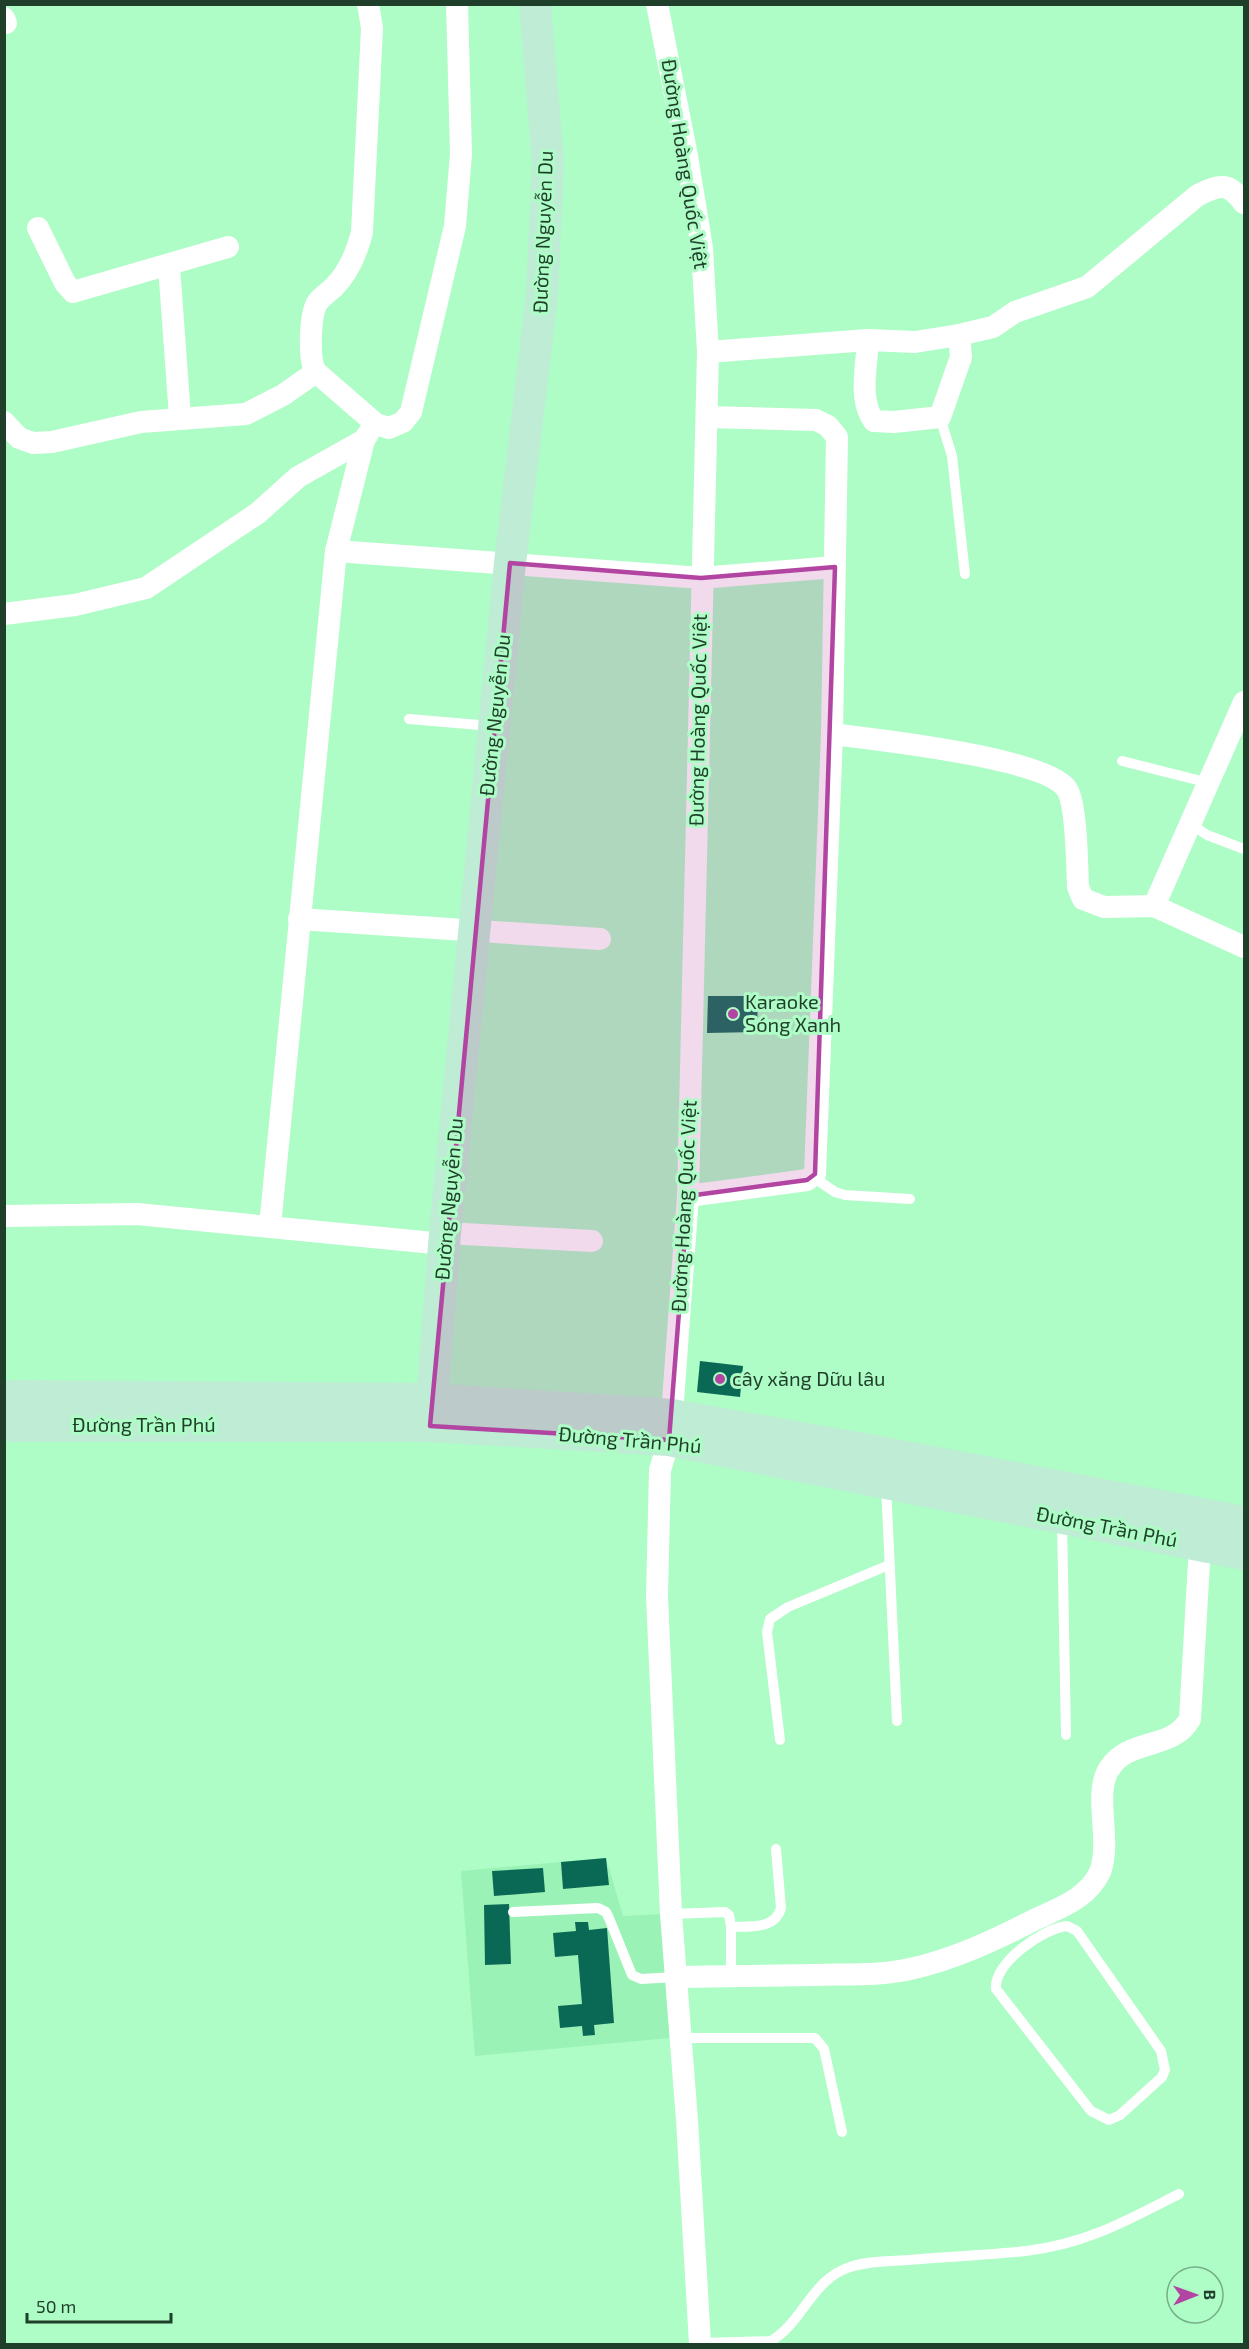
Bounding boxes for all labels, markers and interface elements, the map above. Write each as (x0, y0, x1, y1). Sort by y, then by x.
street label: Đường Hoàng Quốc Việt (658, 57, 715, 271)
street label: Đường Nguyễn Du (527, 150, 557, 314)
street label: Đường Hoàng Quốc Việt (683, 613, 711, 826)
street label: Đường Nguyễn Du (474, 633, 514, 797)
place label: Karaoke Sóng Xanh (745, 989, 841, 1036)
marker: Karaoke Sóng Xanh (726, 1007, 740, 1021)
street label: Đường Hoàng Quốc Việt (665, 1099, 701, 1313)
street label: Đường Nguyễn Du (429, 1117, 467, 1281)
place label: cây xăng Dữu lâu (732, 1366, 886, 1390)
marker: cây xăng Dữu lâu (713, 1372, 727, 1386)
street label: Đường Trần Phú (72, 1412, 216, 1436)
street label: Đường Trần Phú (558, 1421, 703, 1457)
street label: Đường Trần Phú (1035, 1501, 1180, 1551)
north arrow (1165, 2265, 1225, 2325)
scale bar (27, 2286, 171, 2324)
text: B (1201, 2289, 1220, 2300)
text: 50 m (36, 2295, 76, 2317)

